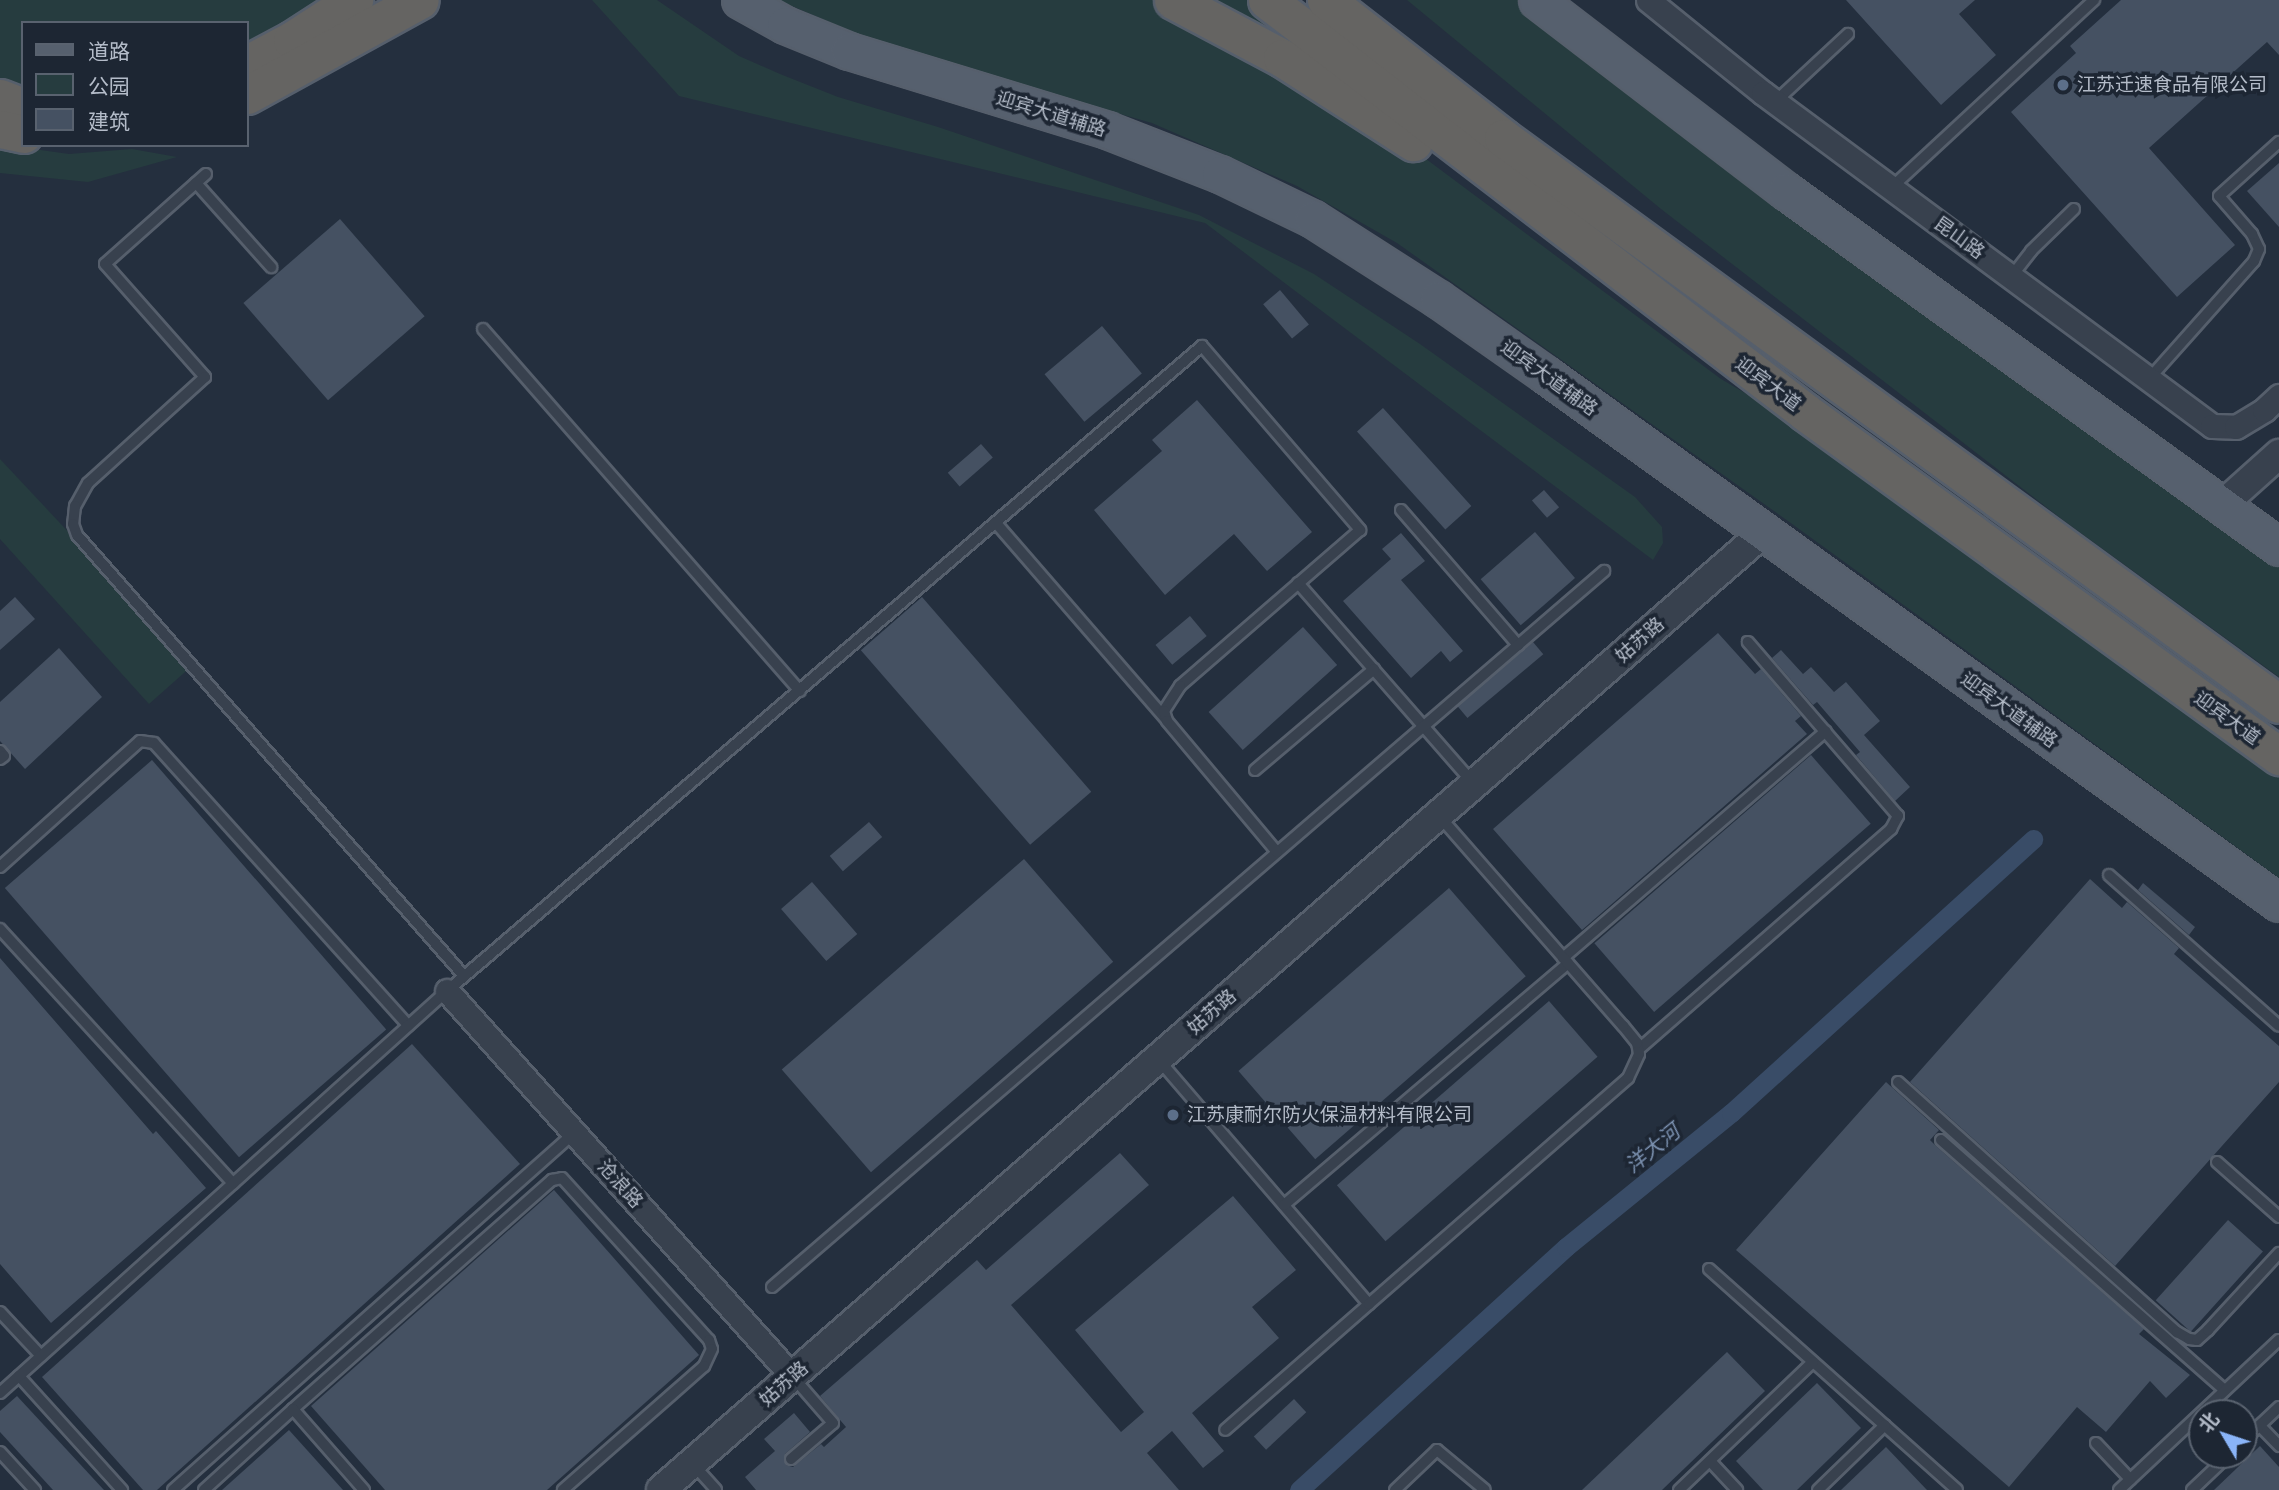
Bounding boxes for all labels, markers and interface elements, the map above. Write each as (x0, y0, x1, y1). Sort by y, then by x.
legend (21, 21, 248, 147)
text: 道路 (88, 37, 130, 65)
text: 公园 (88, 72, 130, 100)
place label: 江苏迁速食品有限公司 (2077, 74, 2267, 96)
marker: 江苏迁速食品有限公司 (2055, 77, 2071, 93)
street label: 迎宾大道辅路 (993, 86, 1109, 142)
text: 建筑 (88, 107, 130, 135)
street label: 昆山路 (1929, 212, 1989, 264)
street label: 迎宾大道辅路 (1496, 335, 1602, 421)
street label: 迎宾大道 (1731, 352, 1805, 416)
street label: 姑苏路 (1611, 613, 1669, 667)
street label: 迎宾大道辅路 (1956, 667, 2062, 753)
street label: 迎宾大道 (2190, 686, 2264, 750)
street label: 姑苏路 (1183, 985, 1241, 1039)
place label: 江苏康耐尔防火保温材料有限公司 (1187, 1104, 1472, 1126)
marker: 江苏康耐尔防火保温材料有限公司 (1165, 1107, 1181, 1123)
water label: 洋大河 (1620, 1118, 1684, 1178)
street label: 沧浪路 (592, 1155, 648, 1213)
street label: 姑苏路 (755, 1357, 813, 1411)
north arrow (2188, 1399, 2258, 1469)
text: 北 (2193, 1407, 2224, 1437)

